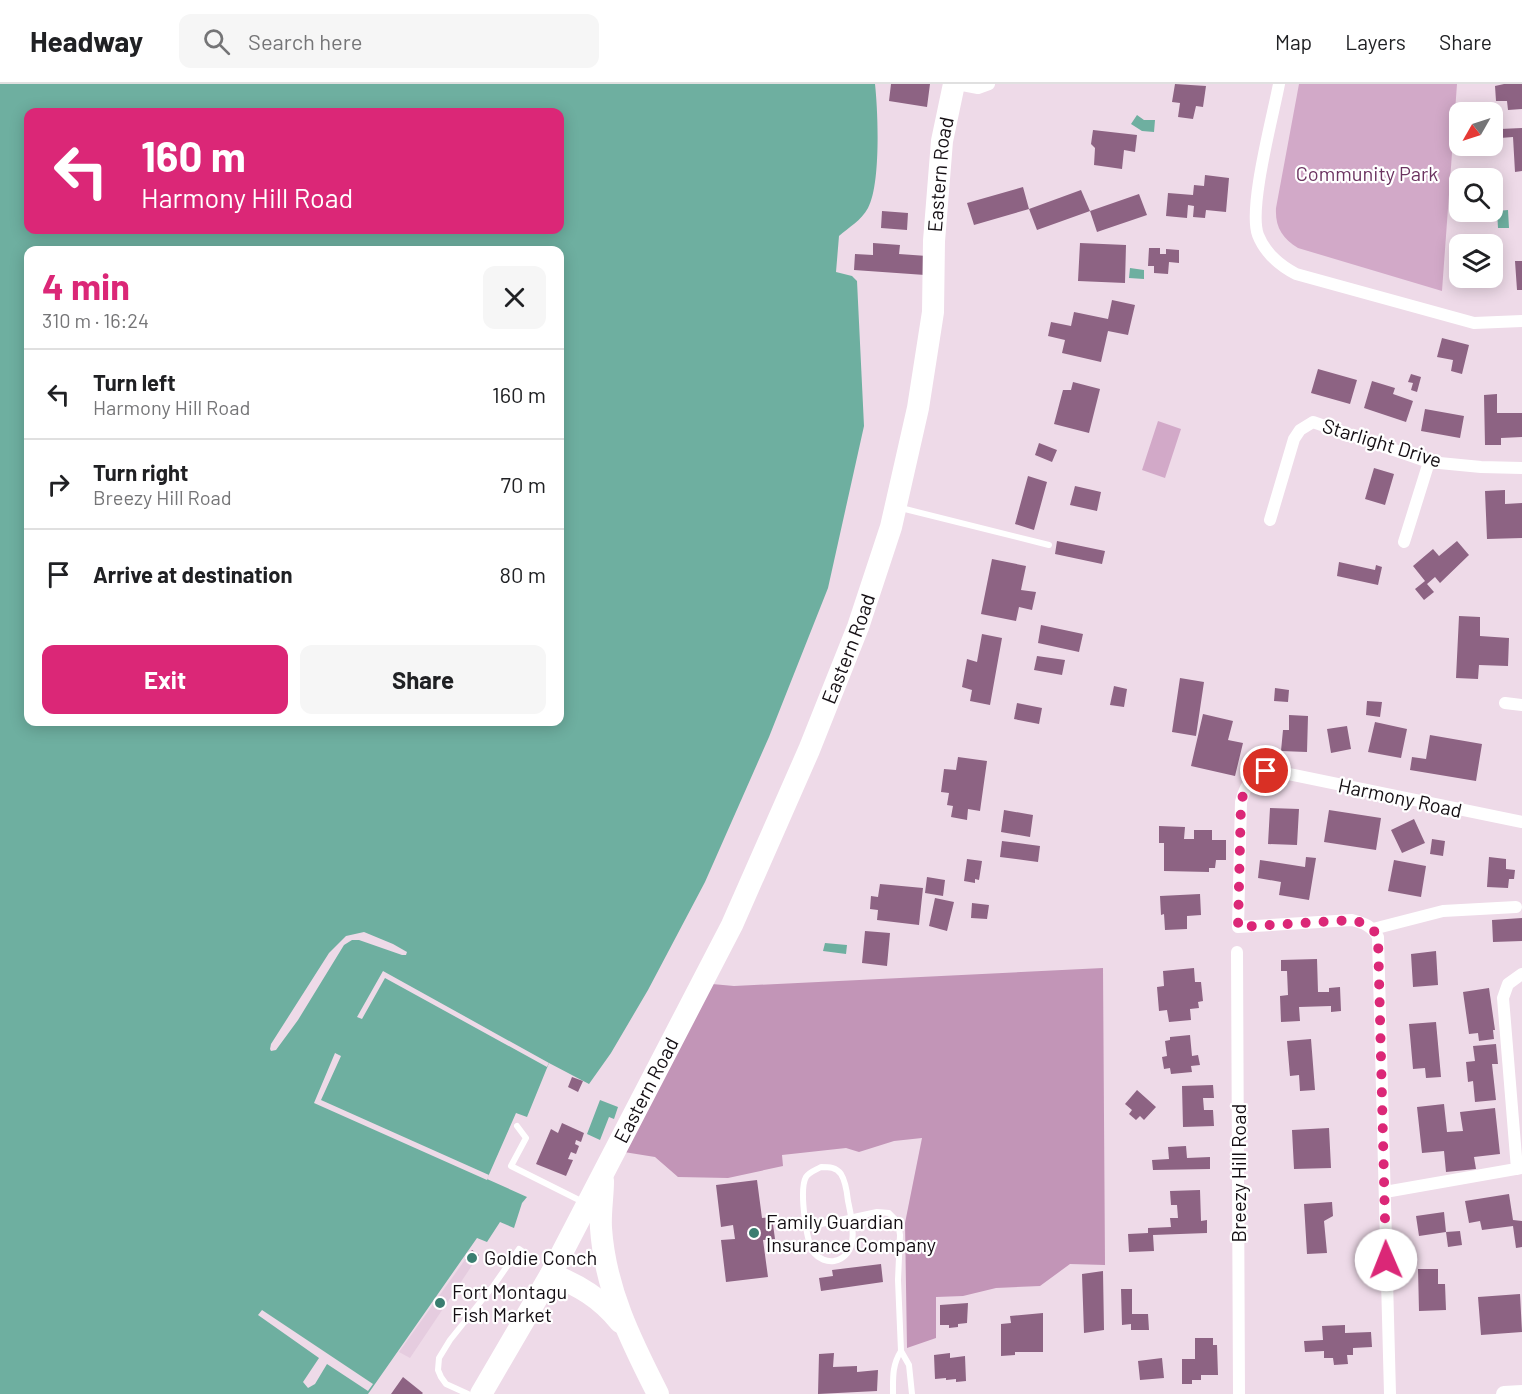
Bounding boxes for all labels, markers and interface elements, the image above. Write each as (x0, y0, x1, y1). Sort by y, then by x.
search box (179, 14, 599, 68)
text: Headway (30, 24, 143, 58)
icon: search (200, 25, 233, 58)
text: Search here (248, 28, 362, 54)
text: Map (1275, 29, 1312, 54)
text: Layers (1345, 29, 1406, 54)
text: Share (1439, 29, 1492, 54)
north arrow (1449, 102, 1503, 156)
map controls (1449, 102, 1503, 288)
street label: Eastern Road (922, 114, 958, 233)
text: 160 m (141, 130, 246, 180)
icon: left (42, 132, 120, 210)
park label: Community Park (1296, 161, 1438, 185)
button: search (1449, 168, 1503, 222)
text: Harmony Hill Road (141, 181, 353, 213)
button: layers (1449, 234, 1503, 288)
text: 4 min (42, 264, 130, 307)
button: close (483, 266, 546, 329)
text: 310 m · 16:24 (42, 308, 149, 332)
text: Turn left (93, 369, 176, 395)
icon: left (42, 378, 75, 411)
text: 160 m (492, 381, 546, 407)
text: Harmony Hill Road (93, 395, 250, 419)
street label: Starlight Drive (1320, 413, 1445, 472)
text: Turn right (93, 459, 188, 485)
icon: right (42, 468, 75, 501)
text: 70 m (501, 471, 546, 497)
text: Breezy Hill Road (93, 485, 232, 509)
icon: arrive (42, 558, 75, 591)
text: Arrive at destination (93, 561, 292, 587)
text: 80 m (500, 561, 546, 587)
street label: Eastern Road (816, 590, 879, 707)
button: Exit (42, 645, 288, 714)
button: Share (300, 645, 546, 714)
pin (1240, 745, 1291, 796)
icon: arrive (1249, 754, 1282, 787)
street label: Harmony Road (1336, 772, 1464, 822)
street label: Eastern Road (608, 1033, 683, 1147)
street label: Breezy Hill Road (1226, 1104, 1250, 1242)
place label: Family Guardian Insurance Company (766, 1209, 936, 1256)
marker: Family Guardian Insurance Company (747, 1226, 761, 1240)
position arrow (1354, 1228, 1418, 1292)
place label: Goldie Conch (484, 1245, 597, 1269)
marker: Goldie Conch (465, 1251, 479, 1265)
place label: Fort Montagu Fish Market (452, 1279, 567, 1326)
marker: Fort Montagu Fish Market (433, 1296, 447, 1310)

